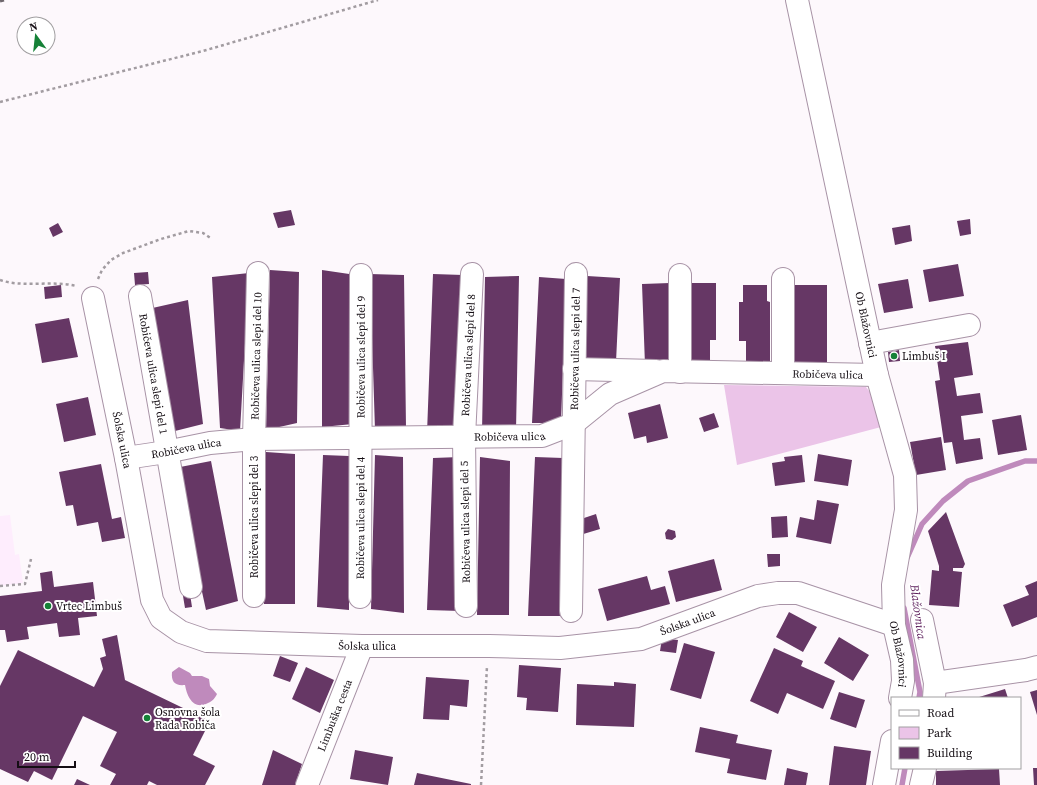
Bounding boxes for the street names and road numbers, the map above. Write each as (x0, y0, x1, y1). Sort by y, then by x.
street label: Robičeva ulica slepi del 7 (567, 287, 584, 410)
street label: Ob Blažovnici (851, 290, 880, 359)
street label: Robičeva ulica slepi del 10 (247, 291, 266, 420)
street label: Robičeva ulica slepi del 8 (458, 294, 479, 417)
street label: Robičeva ulica slepi del 9 (354, 296, 369, 418)
street label: Robičeva ulica slepi del 1 (135, 312, 171, 436)
street label: Robičeva ulica (792, 366, 864, 383)
street label: Šolska ulica (109, 410, 135, 470)
street label: Robičeva ulica (474, 428, 548, 445)
street label: Robičeva ulica (150, 435, 222, 462)
street label: Robičeva ulica slepi del 3 (247, 455, 262, 578)
street label: Robičeva ulica slepi del 4 (353, 456, 368, 579)
street label: Robičeva ulica slepi del 5 (457, 460, 474, 583)
street label: Šolska ulica (658, 605, 718, 639)
street label: Ob Blažovnici (886, 621, 910, 689)
street label: Šolska ulica (338, 638, 396, 654)
street label: Limbuška cesta (314, 677, 356, 754)

